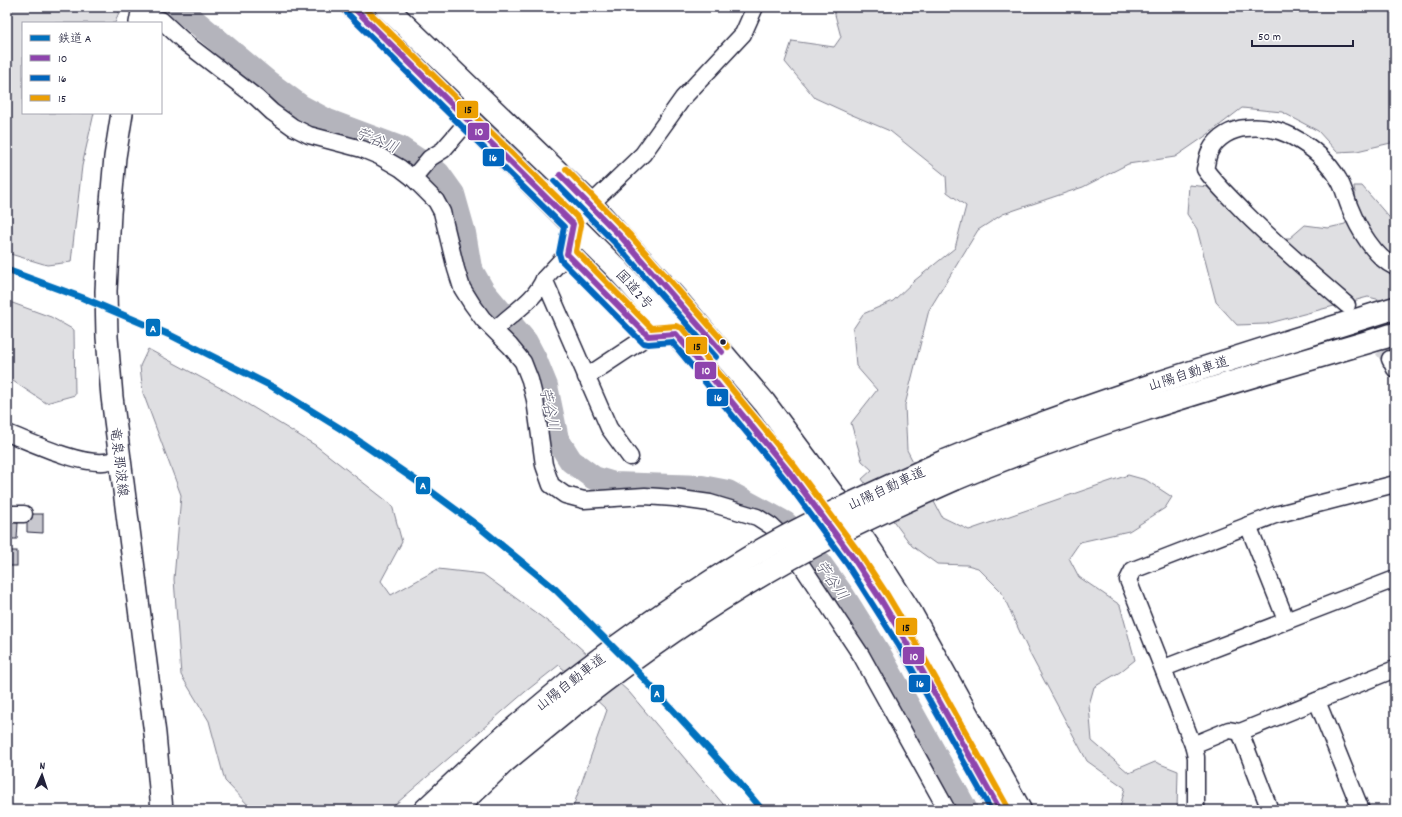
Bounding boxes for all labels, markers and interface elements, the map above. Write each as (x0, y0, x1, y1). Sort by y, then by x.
legend (22, 22, 162, 114)
scale bar (1252, 22, 1353, 48)
text: 50 m (1258, 29, 1281, 46)
text: 鉄道 A (58, 31, 92, 48)
text: 10 (58, 51, 67, 68)
text: 16 (58, 71, 67, 88)
text: 15 (58, 91, 66, 108)
line badge: 15 (456, 100, 479, 119)
text: 15 (464, 103, 472, 119)
line badge: 10 (467, 122, 490, 141)
water label: 苧谷川 (351, 123, 401, 160)
text: 10 (475, 125, 483, 141)
line badge: 16 (482, 148, 505, 167)
text: 16 (489, 151, 498, 167)
street label: 国道2号 (610, 266, 657, 315)
line badge: A (145, 318, 161, 337)
text: A (150, 322, 156, 338)
line badge: 15 (685, 336, 708, 355)
unlabelled marker (718, 337, 728, 347)
text: 15 (693, 340, 701, 356)
street label: 山陽自動車道 (1146, 352, 1232, 397)
line badge: 10 (694, 361, 717, 380)
text: 10 (702, 364, 710, 380)
water label: 苧谷川 (532, 385, 564, 434)
line badge: 16 (706, 388, 729, 407)
text: 16 (714, 391, 723, 407)
street label: 竜泉那波線 (104, 426, 132, 498)
street label: 山陽自動車道 (845, 463, 929, 517)
line badge: A (415, 476, 431, 495)
text: A (420, 479, 426, 495)
water label: 苧谷川 (808, 556, 852, 606)
line badge: 15 (895, 617, 918, 636)
text: 15 (902, 621, 910, 637)
line badge: 10 (902, 646, 925, 665)
street label: 山陽自動車道 (532, 650, 610, 717)
text: 10 (910, 650, 918, 666)
line badge: 16 (908, 674, 931, 693)
text: 16 (916, 677, 925, 693)
line badge: A (650, 684, 665, 703)
text: A (654, 687, 660, 703)
north arrow (22, 755, 62, 795)
text: N (39, 759, 46, 775)

